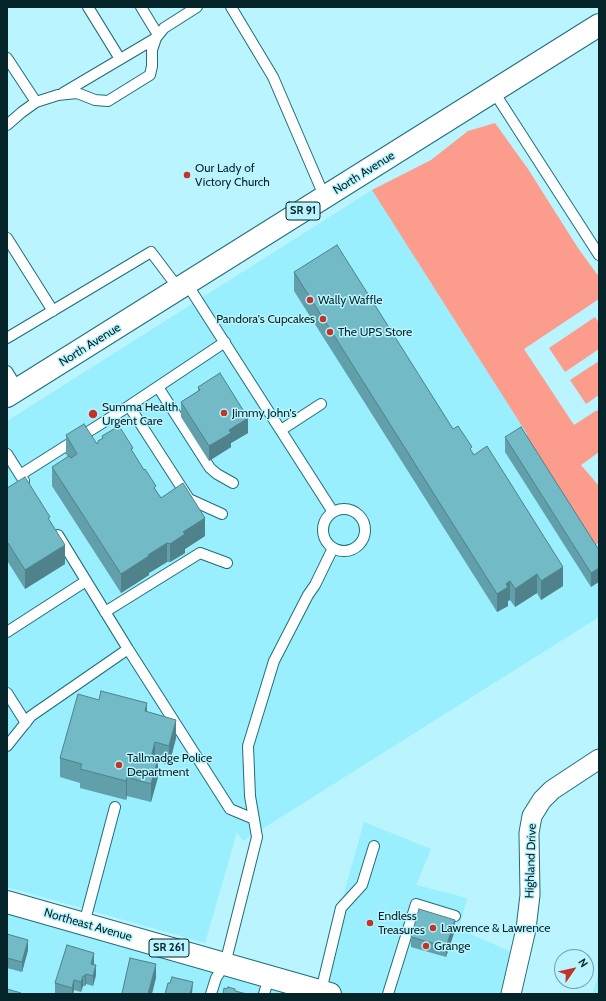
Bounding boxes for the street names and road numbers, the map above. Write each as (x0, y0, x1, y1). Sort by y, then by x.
street label: North Avenue (331, 148, 397, 198)
road number: SR 91 (286, 202, 320, 220)
street label: North Avenue (57, 320, 123, 370)
street label: Highland Drive (522, 823, 540, 899)
street label: Northeast Avenue (42, 906, 134, 944)
road number: SR 261 (149, 939, 189, 957)

